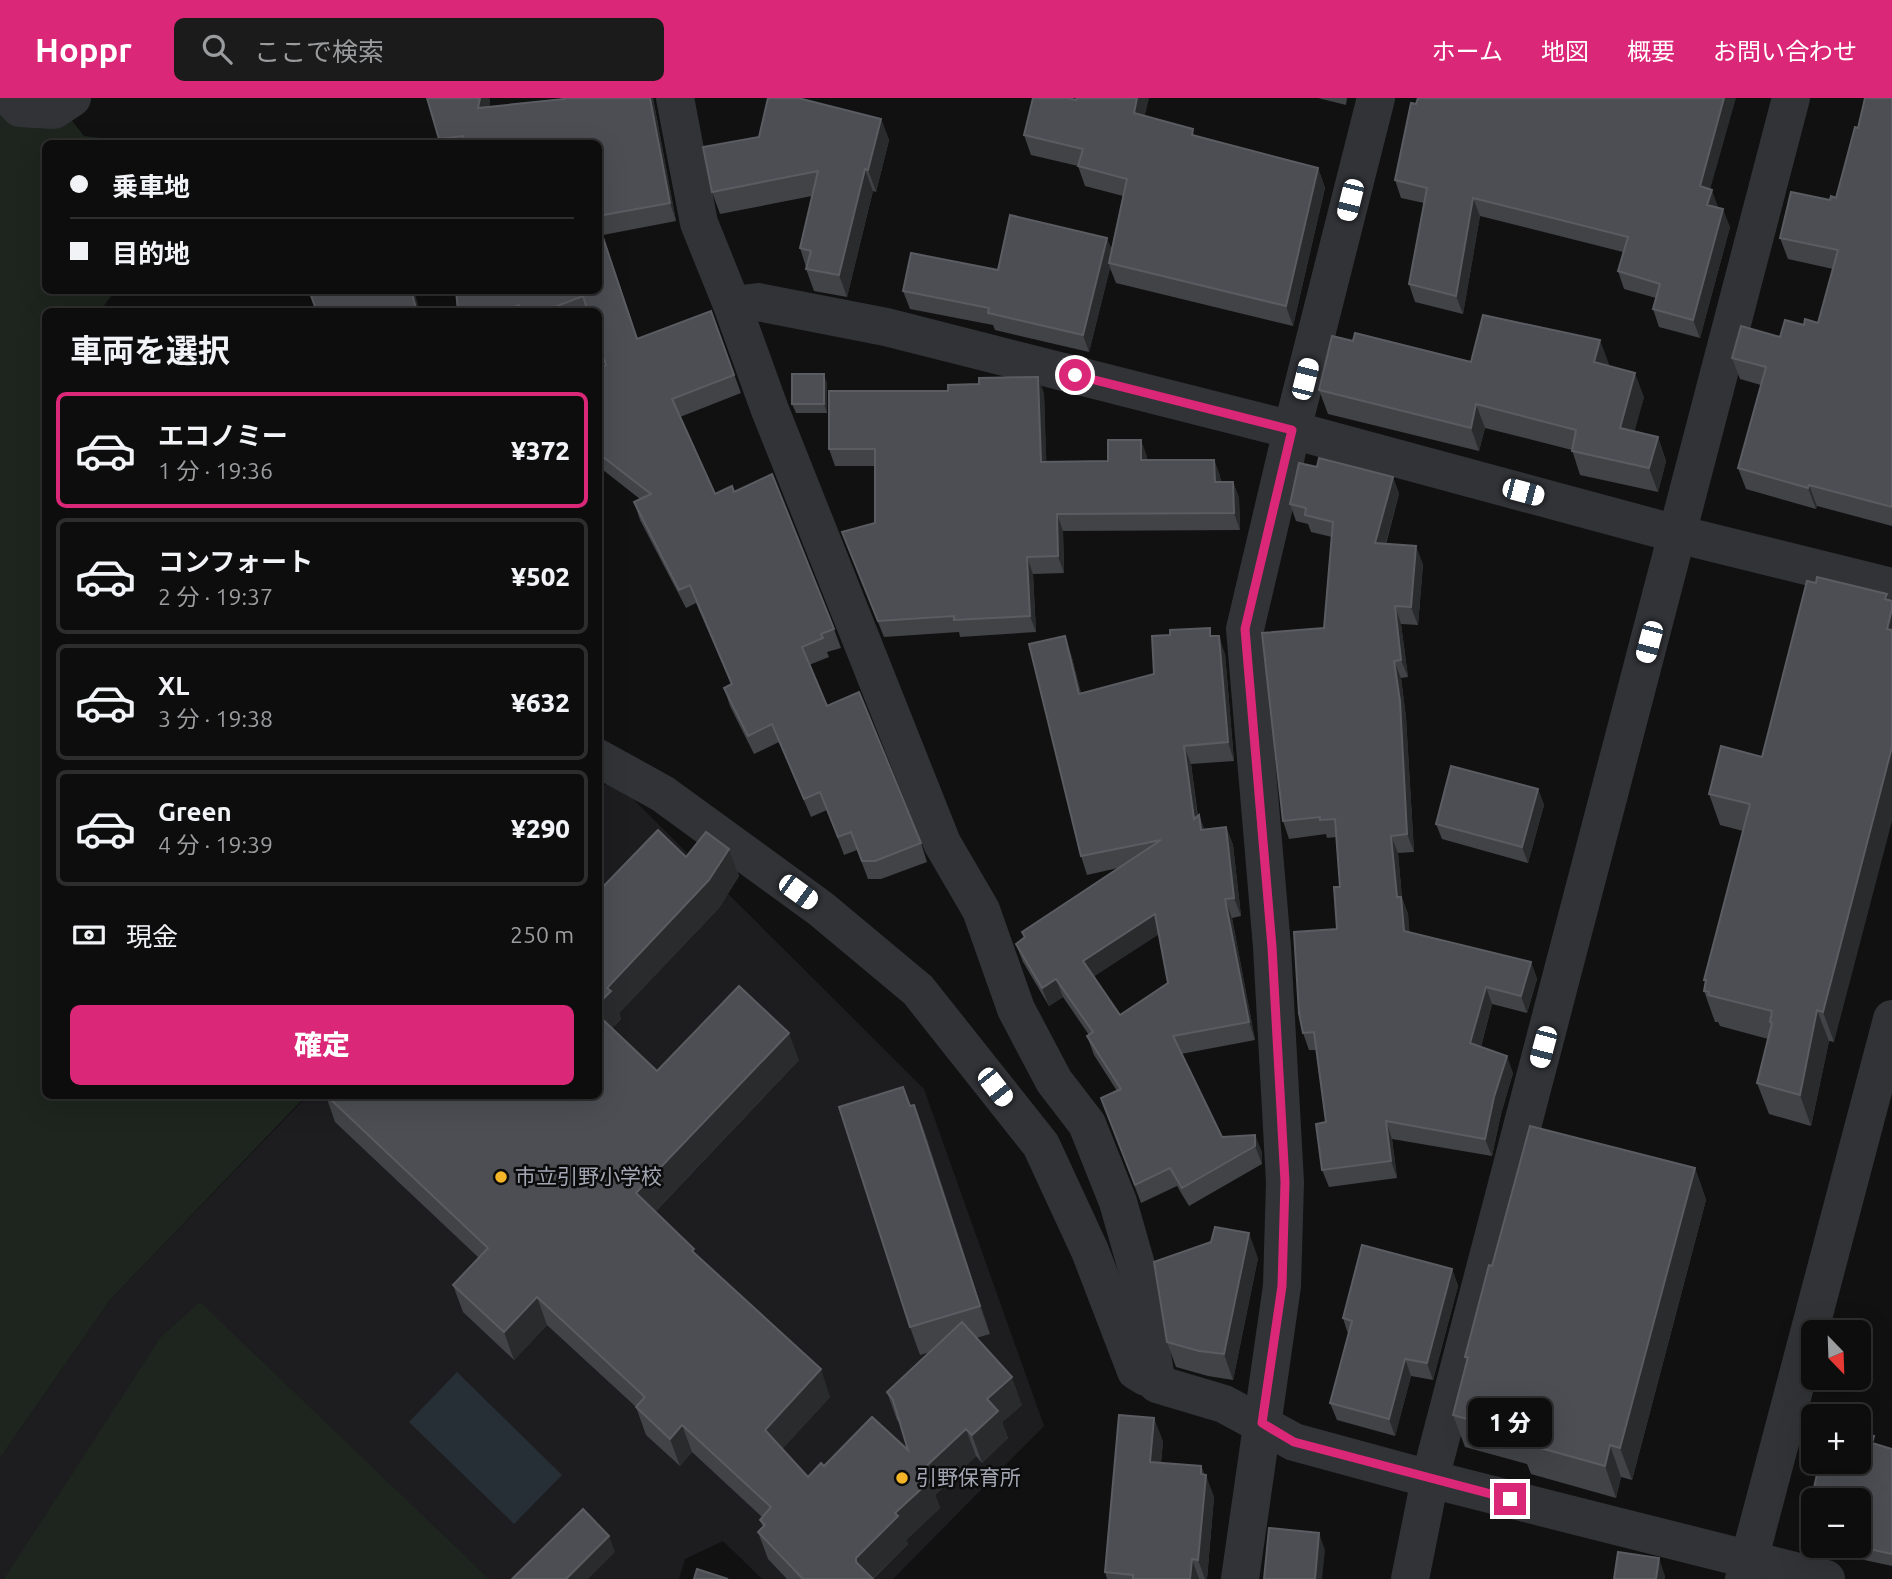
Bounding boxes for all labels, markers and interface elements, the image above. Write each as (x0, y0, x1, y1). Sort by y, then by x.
search box (174, 18, 664, 81)
icon: search (198, 30, 236, 68)
text: Hoppr (35, 31, 132, 68)
text: ここで検索 (254, 37, 384, 66)
text: ホーム (1432, 38, 1503, 65)
text: 地図 (1541, 38, 1589, 65)
text: 概要 (1627, 38, 1675, 65)
text: お問い合わせ (1713, 38, 1857, 65)
text: 乗車地 (112, 172, 190, 201)
car (1335, 177, 1366, 223)
text: 目的地 (112, 239, 190, 268)
text: 車両を選択 (70, 332, 230, 368)
car (1290, 356, 1321, 402)
route start (1059, 359, 1091, 391)
icon: car (74, 419, 137, 482)
text: エコノミー (158, 421, 288, 450)
text: ¥372 (511, 436, 570, 465)
text: 1 分 · 19:36 (158, 458, 273, 483)
car (1500, 476, 1547, 508)
icon: car (74, 545, 137, 608)
text: コンフォート (158, 547, 313, 576)
text: ¥502 (511, 562, 570, 591)
text: 2 分 · 19:37 (158, 584, 273, 609)
car (1634, 619, 1665, 665)
icon: car (74, 671, 137, 734)
text: XL (158, 671, 189, 700)
text: ¥632 (511, 688, 570, 717)
text: 3 分 · 19:38 (158, 706, 273, 731)
icon: car (74, 797, 137, 860)
text: Green (158, 797, 232, 826)
text: ¥290 (511, 814, 570, 843)
text: 4 分 · 19:39 (158, 832, 273, 857)
car (775, 871, 822, 913)
icon: cash (70, 916, 108, 954)
text: 現金 (126, 922, 178, 951)
text: 250 m (510, 922, 574, 947)
button: 確定 (70, 1005, 574, 1085)
car (1528, 1024, 1559, 1070)
car (974, 1064, 1017, 1110)
place label: 市立引野小学校 (515, 1164, 662, 1188)
marker: 市立引野小学校 (493, 1169, 509, 1185)
north arrow (1801, 1320, 1871, 1390)
map controls (1801, 1320, 1871, 1558)
callout: 1 分 (1468, 1398, 1552, 1446)
button: + (1801, 1404, 1871, 1474)
text: 1 分 (1489, 1410, 1531, 1435)
place label: 引野保育所 (916, 1465, 1021, 1489)
marker: 引野保育所 (894, 1470, 910, 1486)
route end (1494, 1483, 1526, 1515)
button: − (1801, 1488, 1871, 1558)

